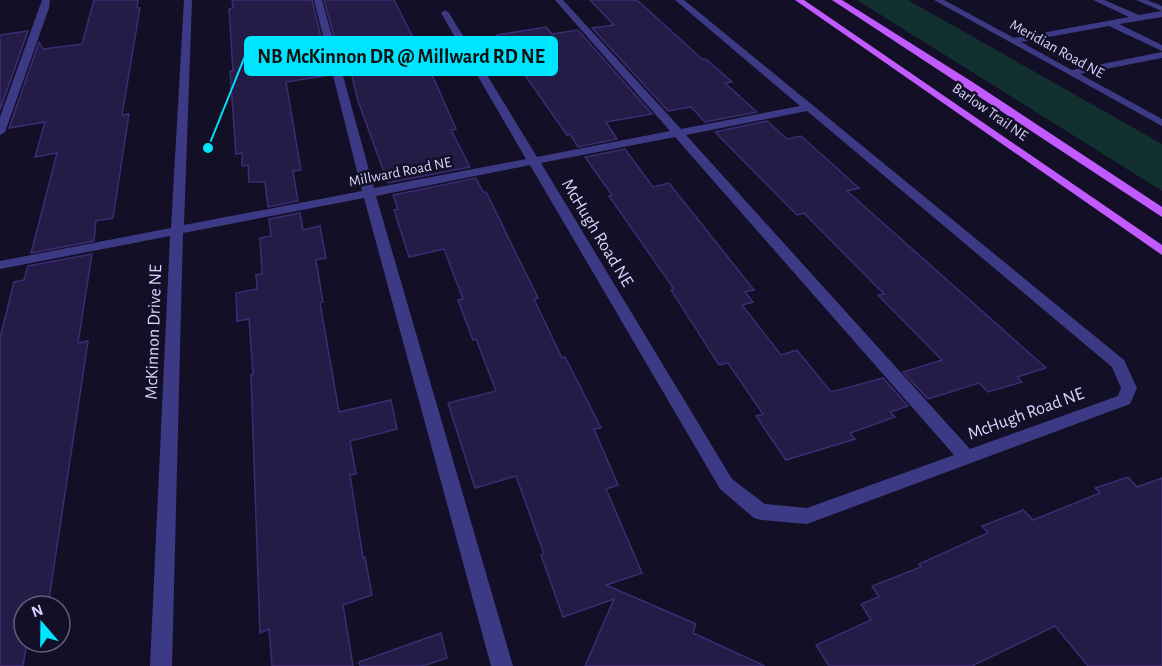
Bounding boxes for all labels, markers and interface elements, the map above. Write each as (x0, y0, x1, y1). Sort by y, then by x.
street label: Meridian Road NE (1007, 17, 1107, 81)
callout: NB McKinnon DR @ Millward RD NE (245, 37, 557, 75)
text: NB McKinnon DR @ Millward RD NE (257, 47, 545, 67)
street label: Barlow Trail NE (949, 80, 1031, 144)
street label: Millward Road NE (347, 155, 453, 189)
street label: McHugh Road NE (558, 176, 636, 290)
street label: McKinnon Drive NE (143, 264, 165, 400)
street label: McHugh Road NE (965, 385, 1087, 443)
north arrow (12, 594, 72, 654)
text: N (29, 601, 45, 620)

